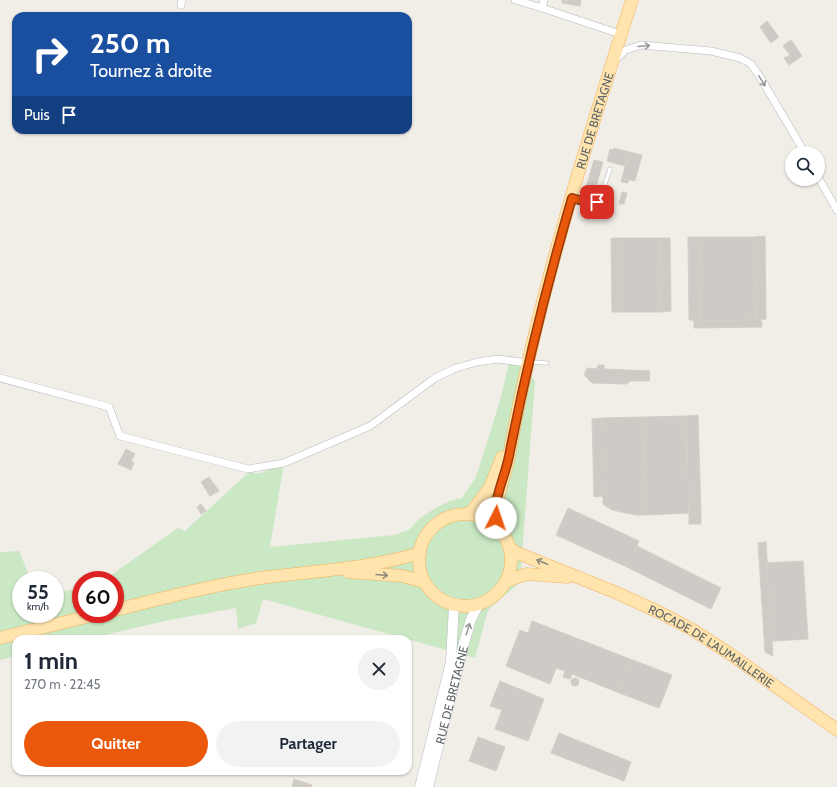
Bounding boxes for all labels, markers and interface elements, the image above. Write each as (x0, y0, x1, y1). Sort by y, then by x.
text: 250 m (90, 26, 170, 60)
icon: right (24, 28, 76, 80)
one-way arrow (637, 42, 650, 50)
text: Tournez à droite (90, 60, 212, 82)
street label: RUE DE BRETAGNE (572, 70, 616, 171)
one-way arrow (759, 75, 767, 87)
icon: arrive (58, 104, 80, 126)
text: Puis (24, 106, 50, 124)
map controls (785, 146, 825, 186)
button: search (785, 146, 825, 186)
pin (580, 185, 614, 219)
icon: arrive (586, 191, 608, 213)
position arrow (475, 497, 517, 539)
one-way arrow (537, 558, 549, 566)
speed limit sign: 60 (72, 571, 124, 623)
one-way arrow (375, 571, 388, 578)
text: 55 (27, 580, 49, 604)
text: km/h (27, 600, 49, 613)
street label: ROCADE DE L'AUMAILLERIE (646, 601, 777, 691)
one-way arrow (465, 623, 472, 636)
street label: RUE DE BRETAGNE (432, 644, 471, 745)
text: 1 min (24, 646, 78, 675)
button: close (358, 648, 400, 690)
text: 270 m · 22:45 (24, 676, 100, 692)
button: Quitter (24, 721, 208, 767)
button: Partager (216, 721, 400, 767)

